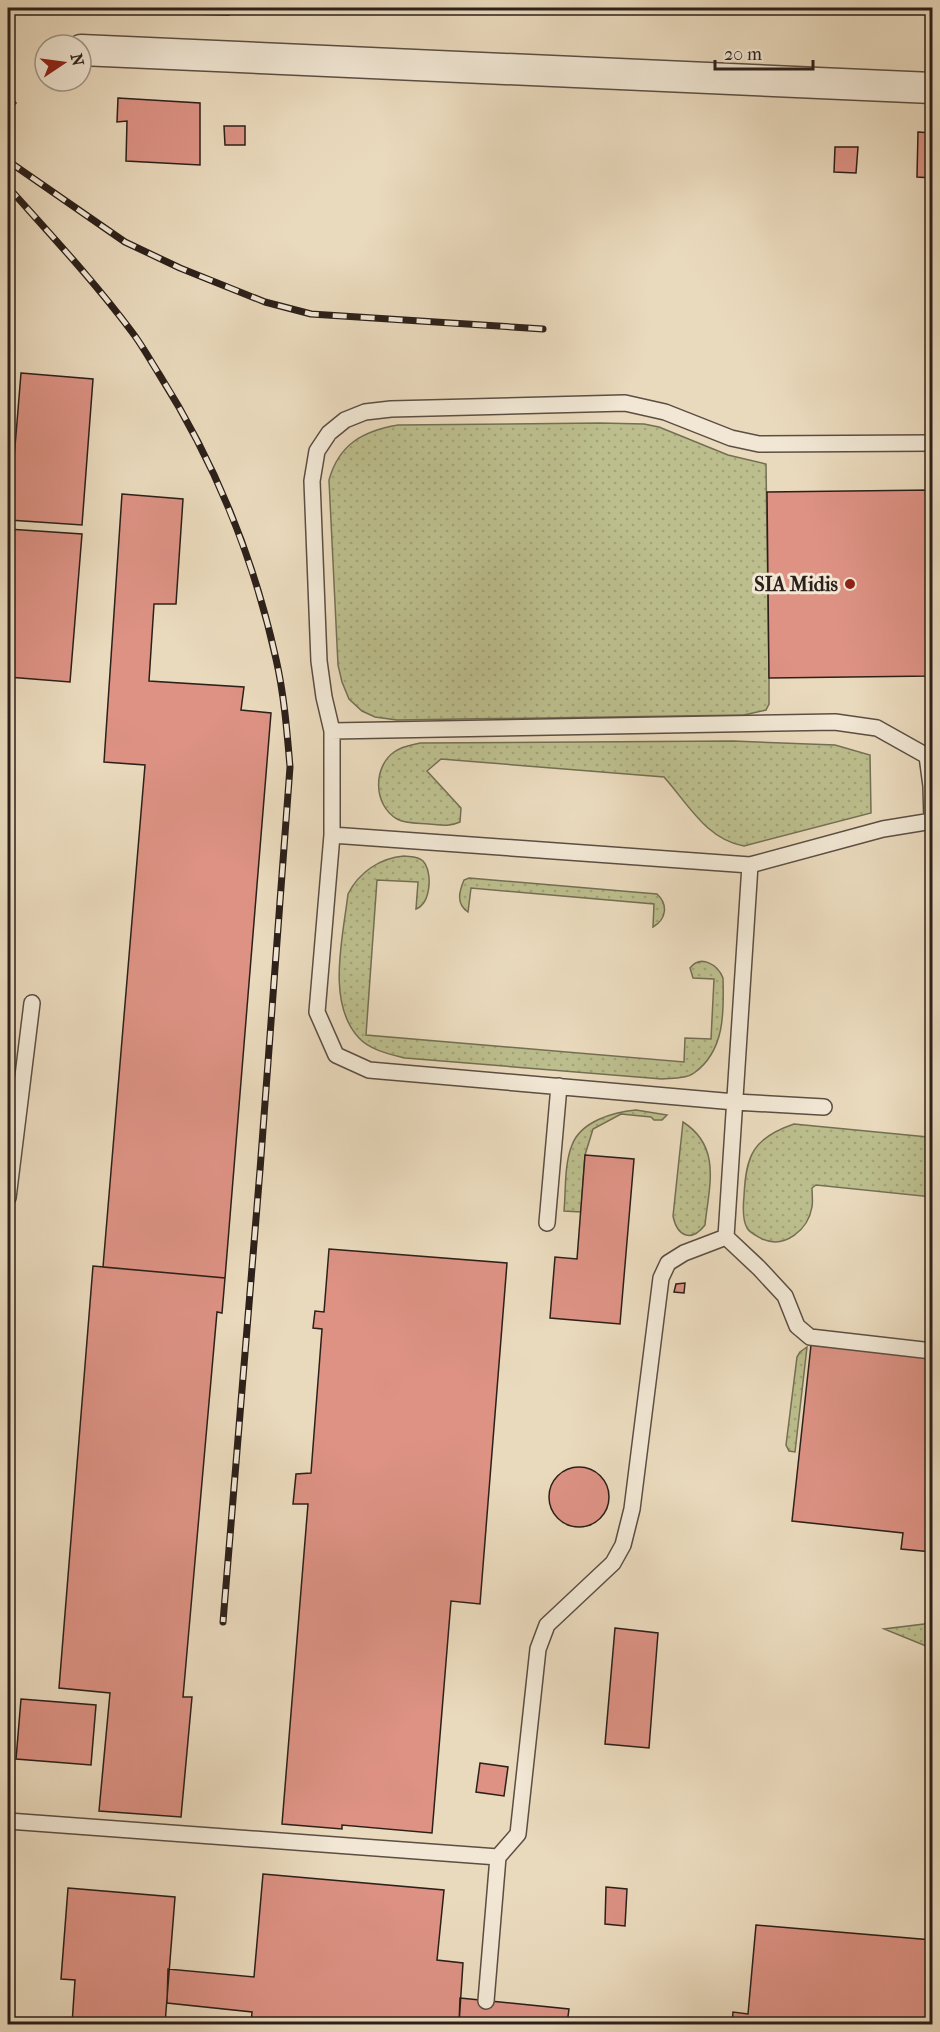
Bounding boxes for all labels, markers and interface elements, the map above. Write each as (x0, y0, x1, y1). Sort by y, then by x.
north arrow (33, 33, 93, 93)
scale bar (715, 33, 812, 71)
text: 20 m (724, 44, 762, 65)
text: N (67, 52, 88, 69)
place label: SIA Midis (754, 573, 839, 596)
marker: SIA Midis (843, 577, 857, 591)

